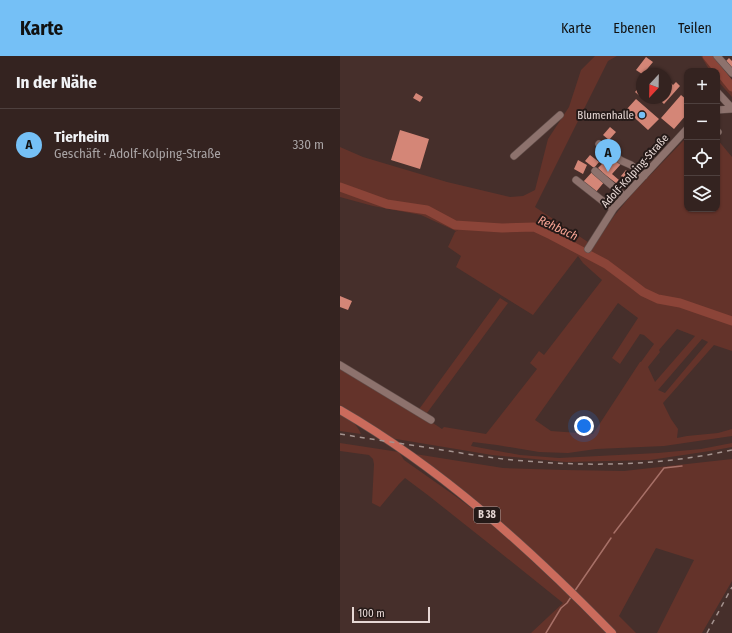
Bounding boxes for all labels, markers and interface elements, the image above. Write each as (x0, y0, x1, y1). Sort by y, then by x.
text: Karte (20, 17, 63, 40)
text: Karte (561, 20, 591, 37)
text: Ebenen (613, 20, 656, 37)
text: Teilen (678, 20, 712, 37)
north arrow (636, 68, 672, 104)
map controls (684, 68, 720, 212)
button: + (684, 68, 720, 104)
text: In der Nähe (16, 72, 97, 93)
button: − (684, 104, 720, 140)
place label: Blumenhalle (577, 109, 634, 122)
marker: Blumenhalle (637, 110, 647, 120)
text: Tierheim (54, 128, 109, 146)
street label: Adolf-Kolping-Straße (599, 132, 671, 210)
text: A (25, 137, 33, 152)
text: 330 m (292, 137, 324, 152)
pin: A (595, 139, 621, 172)
button: locate (684, 140, 720, 176)
text: Geschäft · Adolf-Kolping-Straße (54, 146, 221, 161)
button: layers (684, 176, 720, 212)
water label: Rehbach (536, 213, 580, 243)
your location (574, 416, 594, 436)
road number: B 38 (474, 507, 500, 523)
scale bar (352, 605, 430, 624)
text: 100 m (358, 607, 385, 620)

